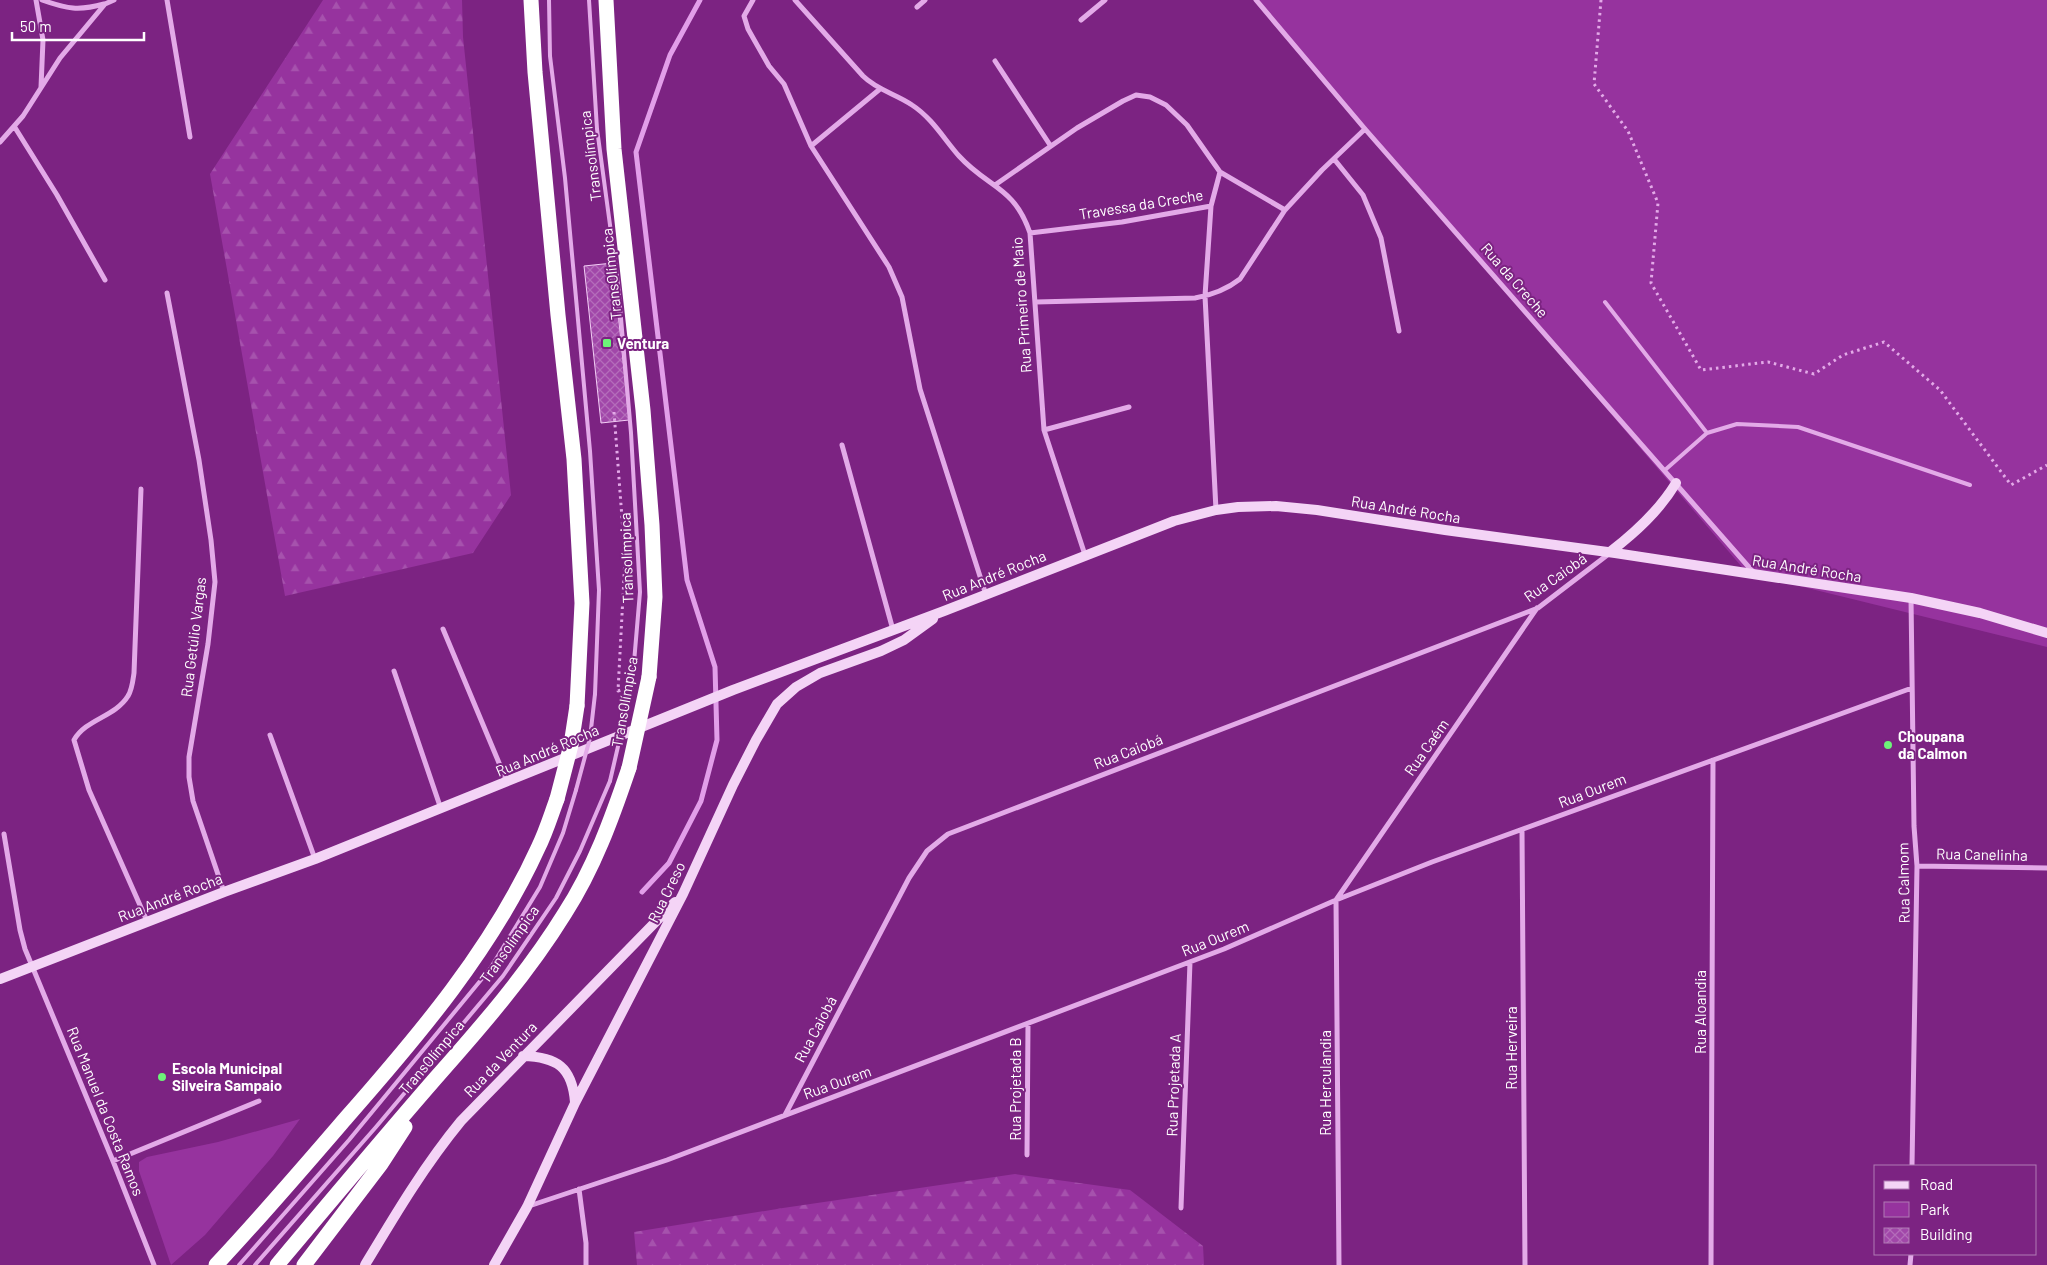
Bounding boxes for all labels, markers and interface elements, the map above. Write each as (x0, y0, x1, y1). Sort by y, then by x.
scale bar (12, 10, 145, 42)
text: 50 m (20, 17, 52, 35)
street label: Transolímpica (576, 110, 604, 202)
street label: Travessa da Creche (1078, 185, 1204, 223)
street label: TransOlímpica (597, 227, 625, 321)
street label: Rua Primeiro de Maio (1007, 236, 1035, 374)
street label: Rua da Creche (1478, 239, 1552, 321)
place label: Ventura (617, 334, 669, 352)
marker: Ventura (601, 337, 613, 349)
street label: Rua André Rocha (1350, 491, 1462, 527)
street label: Transolímpica (615, 512, 637, 604)
street label: Rua André Rocha (939, 546, 1049, 604)
street label: Rua Caiobá (1520, 549, 1590, 605)
street label: Rua André Rocha (1751, 550, 1863, 586)
street label: Rua Getúlio Vargas (177, 576, 209, 698)
street label: TransOlímpica (607, 655, 641, 749)
street label: Rua Caém (1400, 715, 1452, 779)
street label: Rua André Rocha (493, 720, 601, 780)
place label: Choupana da Calmon (1898, 727, 1967, 762)
street label: Rua Caiobá (1091, 730, 1165, 772)
marker: Choupana da Calmon (1882, 739, 1894, 751)
street label: Rua Ourem (1556, 769, 1628, 811)
street label: Rua Calmom (1893, 842, 1913, 924)
street label: Rua Canelinha (1936, 844, 2028, 864)
street label: Rua Creso (644, 859, 688, 925)
street label: Rua André Rocha (115, 869, 225, 925)
street label: Transolímpica (476, 902, 542, 986)
street label: Rua Ourem (1179, 916, 1251, 960)
street label: Rua Aloandia (1691, 970, 1709, 1054)
street label: Rua Caiobá (790, 993, 840, 1065)
street label: Rua Herveira (1502, 1006, 1520, 1090)
street label: TransOlímpica (395, 1016, 467, 1098)
street label: Rua da Ventura (460, 1018, 540, 1100)
street label: Rua Manuel da Costa Ramos (64, 1024, 148, 1198)
street label: Rua Herculandia (1316, 1030, 1334, 1136)
street label: Rua Projetada A (1162, 1033, 1184, 1137)
street label: Rua Projetada B (1006, 1037, 1024, 1141)
place label: Escola Municipal Silveira Sampaio (172, 1059, 282, 1094)
street label: Rua Ourem (801, 1061, 873, 1103)
marker: Escola Municipal Silveira Sampaio (156, 1071, 168, 1083)
legend (1874, 1165, 2037, 1255)
text: Road (1920, 1175, 1953, 1193)
text: Park (1920, 1200, 1950, 1218)
text: Building (1920, 1225, 1973, 1243)

